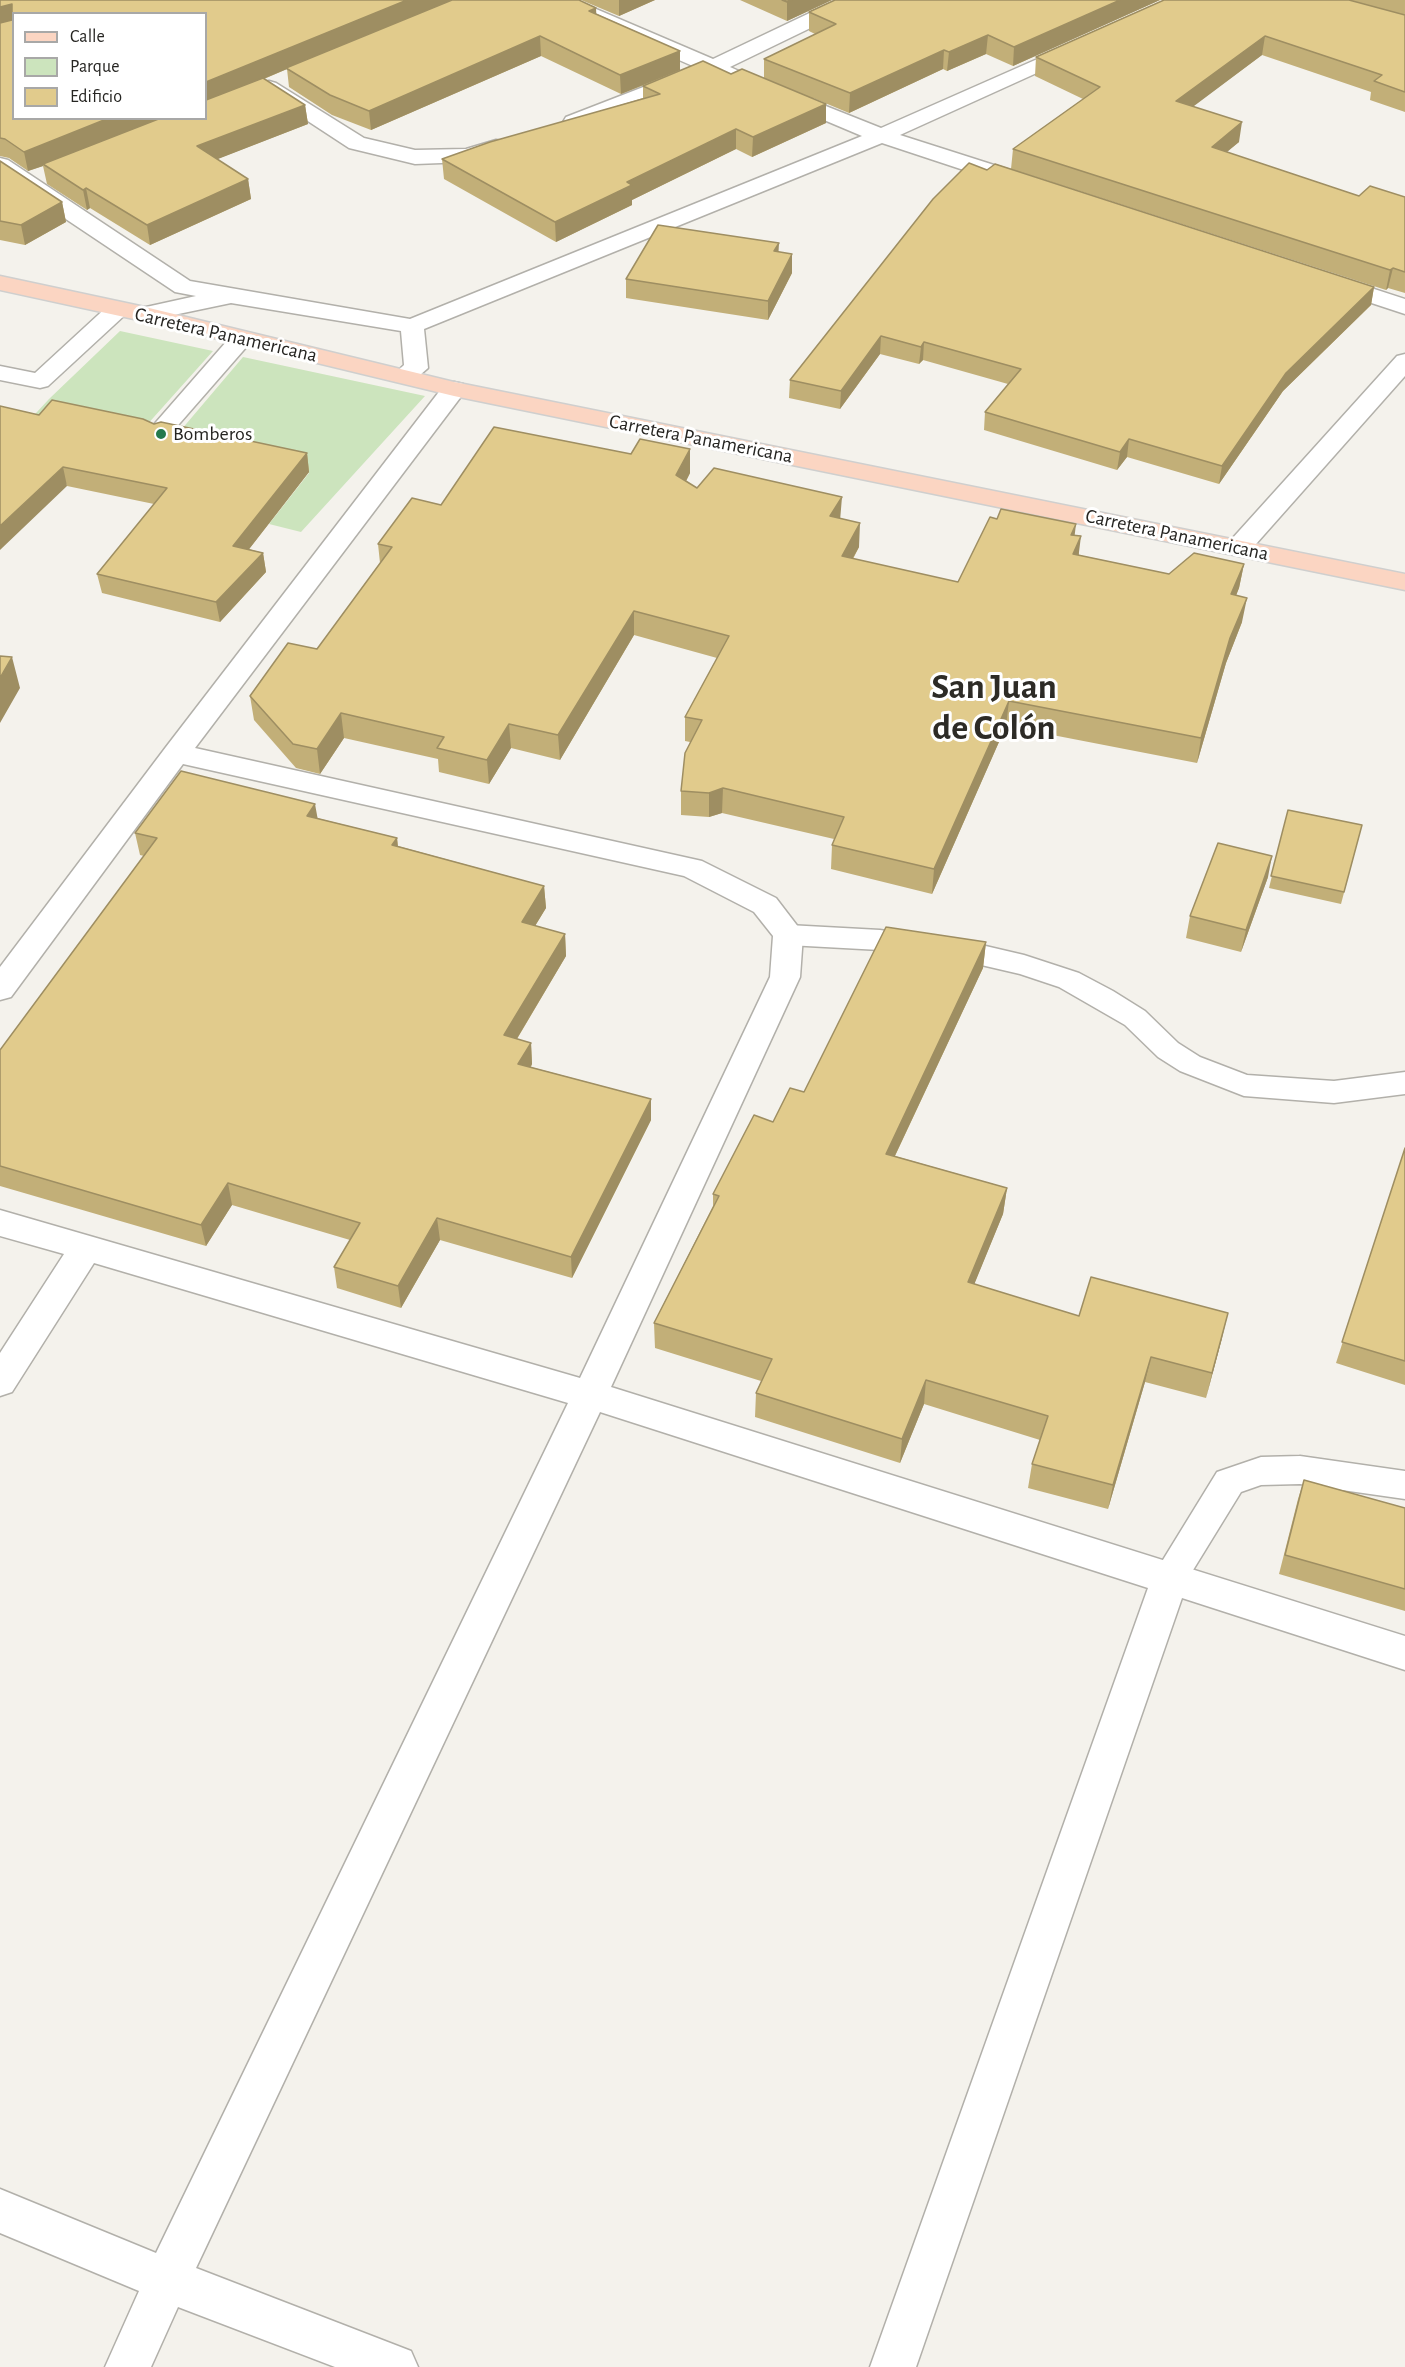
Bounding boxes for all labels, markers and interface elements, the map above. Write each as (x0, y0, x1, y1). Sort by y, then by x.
legend (12, 12, 207, 120)
text: Calle (70, 28, 105, 46)
text: Parque (70, 58, 119, 76)
text: Edificio (70, 88, 122, 106)
street label: Carretera Panamericana (132, 302, 320, 368)
street label: Carretera Panamericana (607, 409, 795, 469)
place label: Bomberos (173, 422, 252, 446)
marker: Bomberos (154, 427, 168, 441)
street label: Carretera Panamericana (1083, 504, 1271, 566)
district label: San Juan de Colón (931, 665, 1057, 750)

